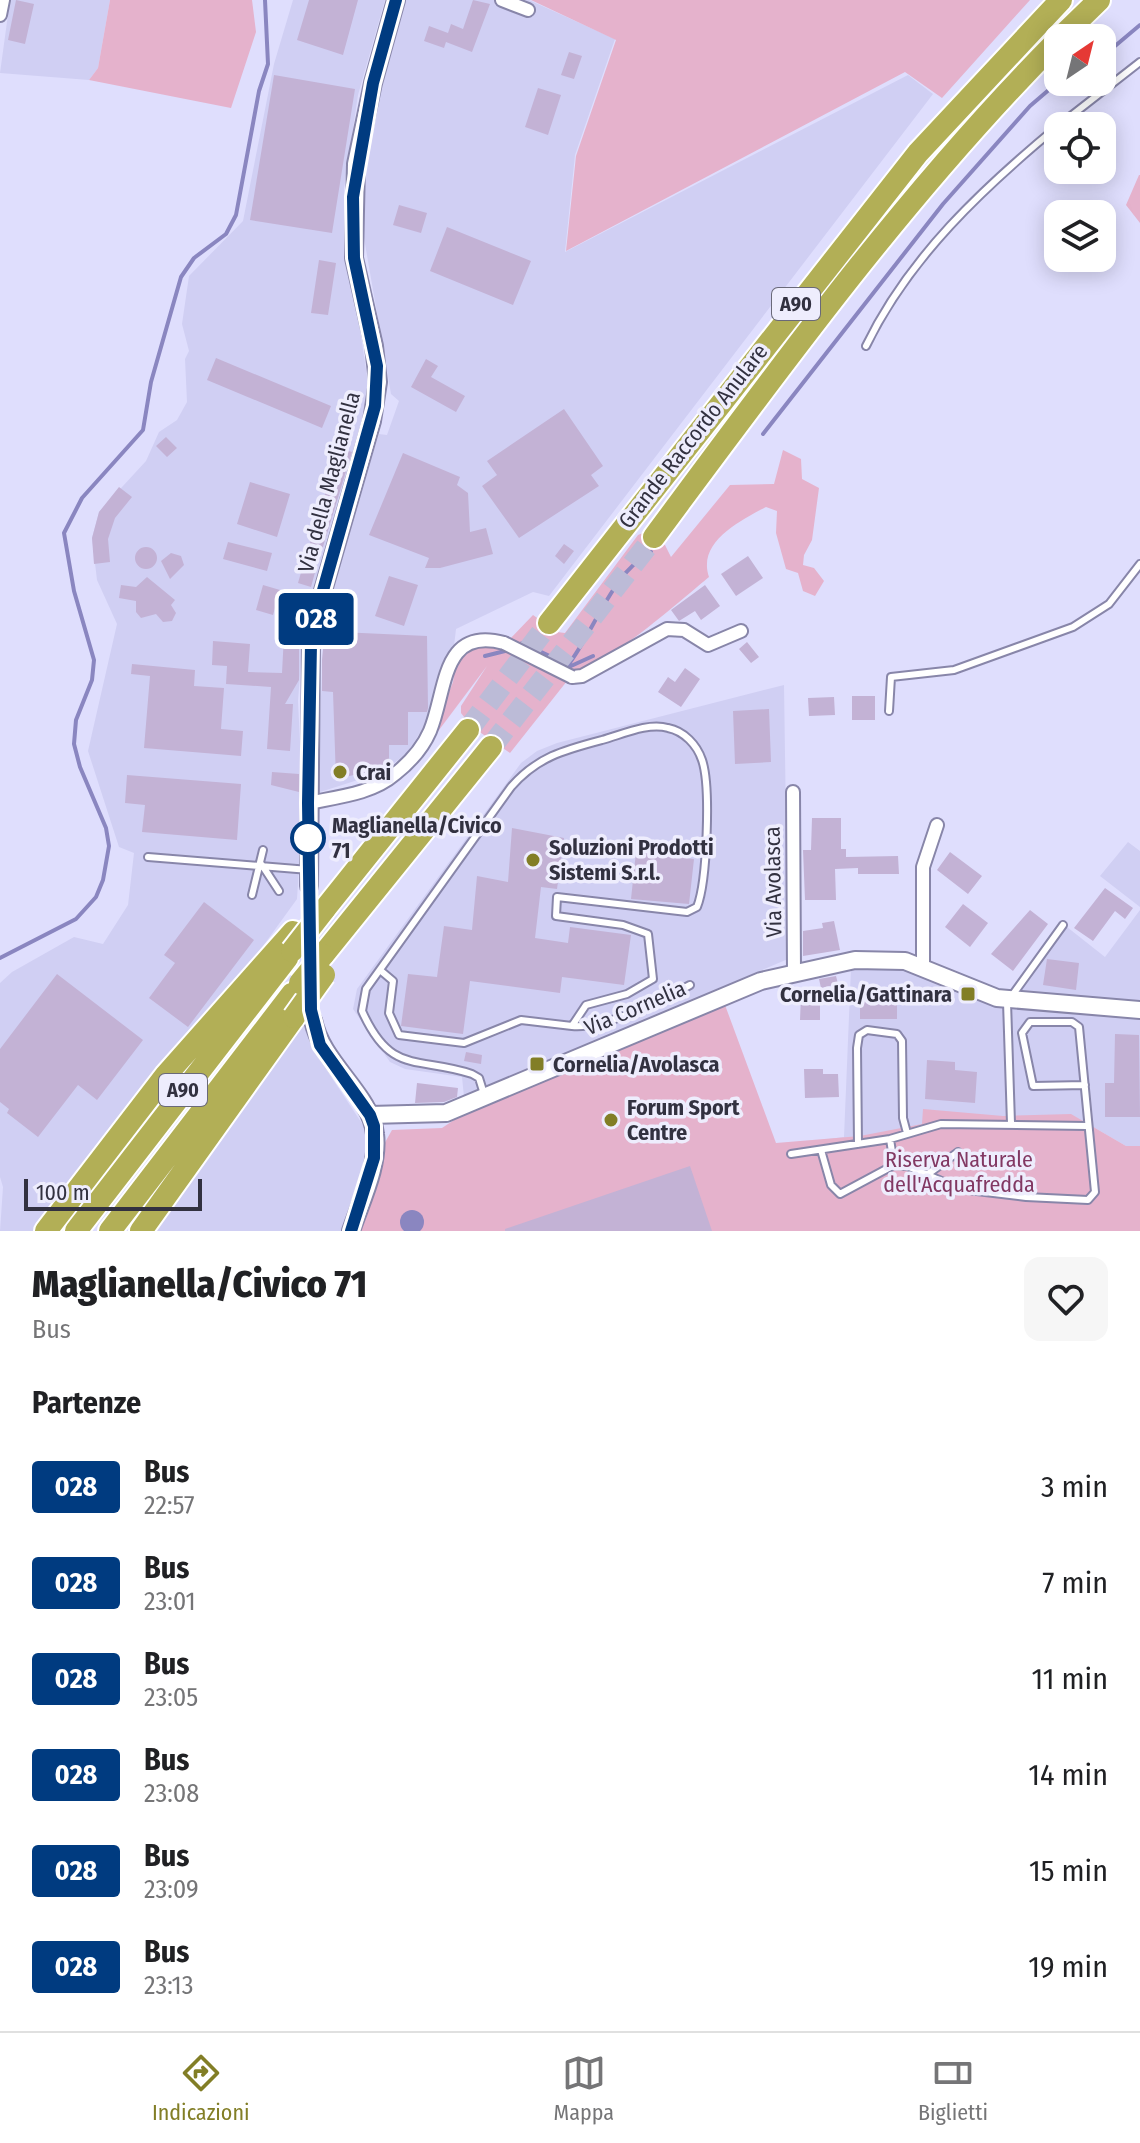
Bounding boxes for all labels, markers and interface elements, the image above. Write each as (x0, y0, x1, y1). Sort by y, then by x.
north arrow (1044, 24, 1116, 96)
map controls (1044, 24, 1116, 272)
button: locate (1044, 112, 1116, 184)
button: layers (1044, 200, 1116, 272)
road number: A90 (772, 288, 820, 320)
street label: Grande Raccordo Anulare (613, 338, 773, 534)
street label: Via della Maglianella (292, 389, 366, 575)
line badge: 028 (270, 593, 362, 645)
text: 028 (295, 602, 337, 635)
place label: Crai (356, 759, 391, 786)
marker: Crai (331, 763, 349, 781)
place label: Maglianella/Civico 71 (332, 812, 502, 864)
marker: Maglianella/Civico 71 (291, 821, 325, 855)
street label: Via Avolasca (759, 826, 787, 938)
place label: Soluzioni Prodotti Sistemi S.r.l. (549, 834, 714, 886)
marker: Soluzioni Prodotti Sistemi S.r.l. (524, 851, 542, 869)
street label: Via Cornelia (580, 975, 690, 1041)
place label: Cornelia/Gattinara (780, 981, 952, 1008)
marker: Cornelia/Gattinara (959, 985, 977, 1003)
place label: Cornelia/Avolasca (553, 1051, 720, 1078)
marker: Cornelia/Avolasca (528, 1055, 546, 1073)
road number: A90 (159, 1074, 207, 1106)
place label: Forum Sport Centre (627, 1094, 740, 1146)
marker: Forum Sport Centre (602, 1111, 620, 1129)
park label: Riserva Naturale dell'Acquafredda (883, 1146, 1035, 1198)
scale bar (24, 1175, 202, 1211)
text: 100 m (36, 1179, 90, 1206)
button: heart (1024, 1257, 1108, 1341)
text: Maglianella/Civico 71 (32, 1261, 367, 1307)
text: Bus (32, 1314, 71, 1345)
text: Partenze (32, 1385, 141, 1421)
text: Bus (144, 1454, 189, 1490)
text: 3 min (1041, 1469, 1108, 1505)
text: 028 (55, 1470, 97, 1503)
text: 22:57 (144, 1490, 194, 1521)
text: Bus (144, 1550, 189, 1586)
text: 7 min (1042, 1565, 1108, 1601)
text: 028 (55, 1566, 97, 1599)
text: 23:01 (144, 1586, 196, 1617)
text: Bus (144, 1646, 189, 1682)
text: 11 min (1032, 1661, 1108, 1697)
text: 028 (55, 1662, 97, 1695)
text: 23:05 (144, 1682, 198, 1713)
text: Bus (144, 1742, 189, 1778)
text: 14 min (1028, 1757, 1108, 1793)
text: 028 (55, 1758, 97, 1791)
text: 23:08 (144, 1778, 199, 1809)
text: Bus (144, 1838, 189, 1874)
text: 15 min (1029, 1853, 1108, 1889)
text: 028 (55, 1854, 97, 1887)
text: 23:09 (144, 1874, 199, 1905)
text: Bus (144, 1934, 189, 1970)
text: 19 min (1028, 1949, 1108, 1985)
text: 028 (55, 1950, 97, 1983)
text: 23:13 (144, 1970, 193, 2001)
tab: Indicazioni (152, 2051, 250, 2126)
tab: Mappa (554, 2051, 614, 2126)
tab: Biglietti (918, 2051, 988, 2126)

